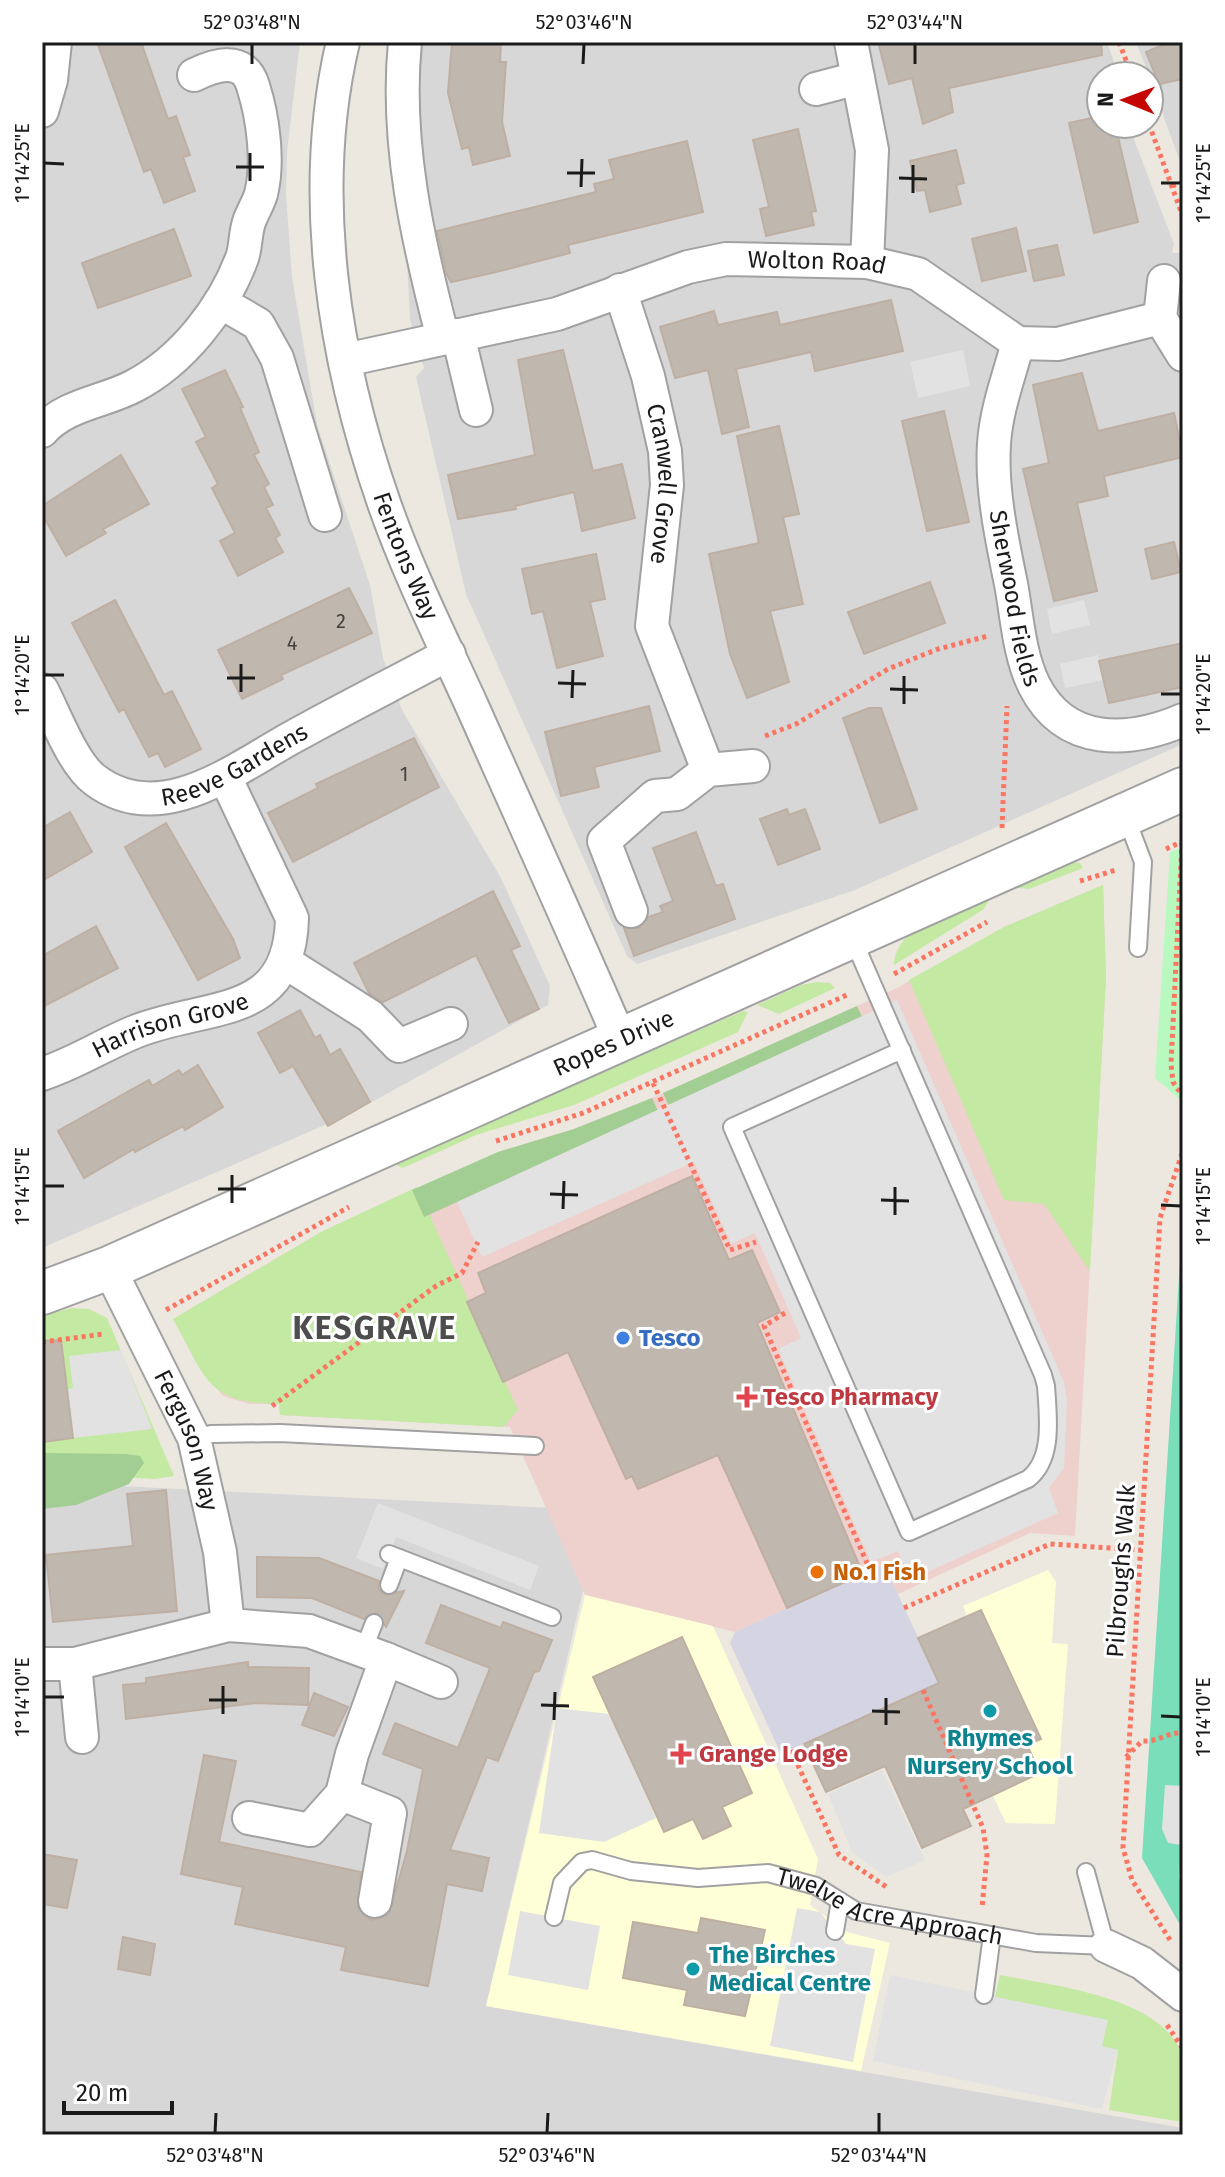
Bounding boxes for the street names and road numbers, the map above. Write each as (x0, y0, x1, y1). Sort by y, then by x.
street label: Wolton Road (747, 245, 889, 280)
street label: Cranwell Grove (641, 401, 681, 566)
street label: Fentons Way (367, 488, 444, 624)
street label: Sherwood Fields (984, 508, 1047, 691)
street label: Reeve Gardens (159, 718, 313, 812)
street label: Harrison Grove (87, 987, 253, 1064)
street label: Ropes Drive (549, 1004, 678, 1082)
street label: Ferguson Way (148, 1365, 224, 1514)
street label: Pilbroughs Walk (1101, 1483, 1141, 1659)
street label: Twelve Acre Approach (774, 1862, 1005, 1951)

